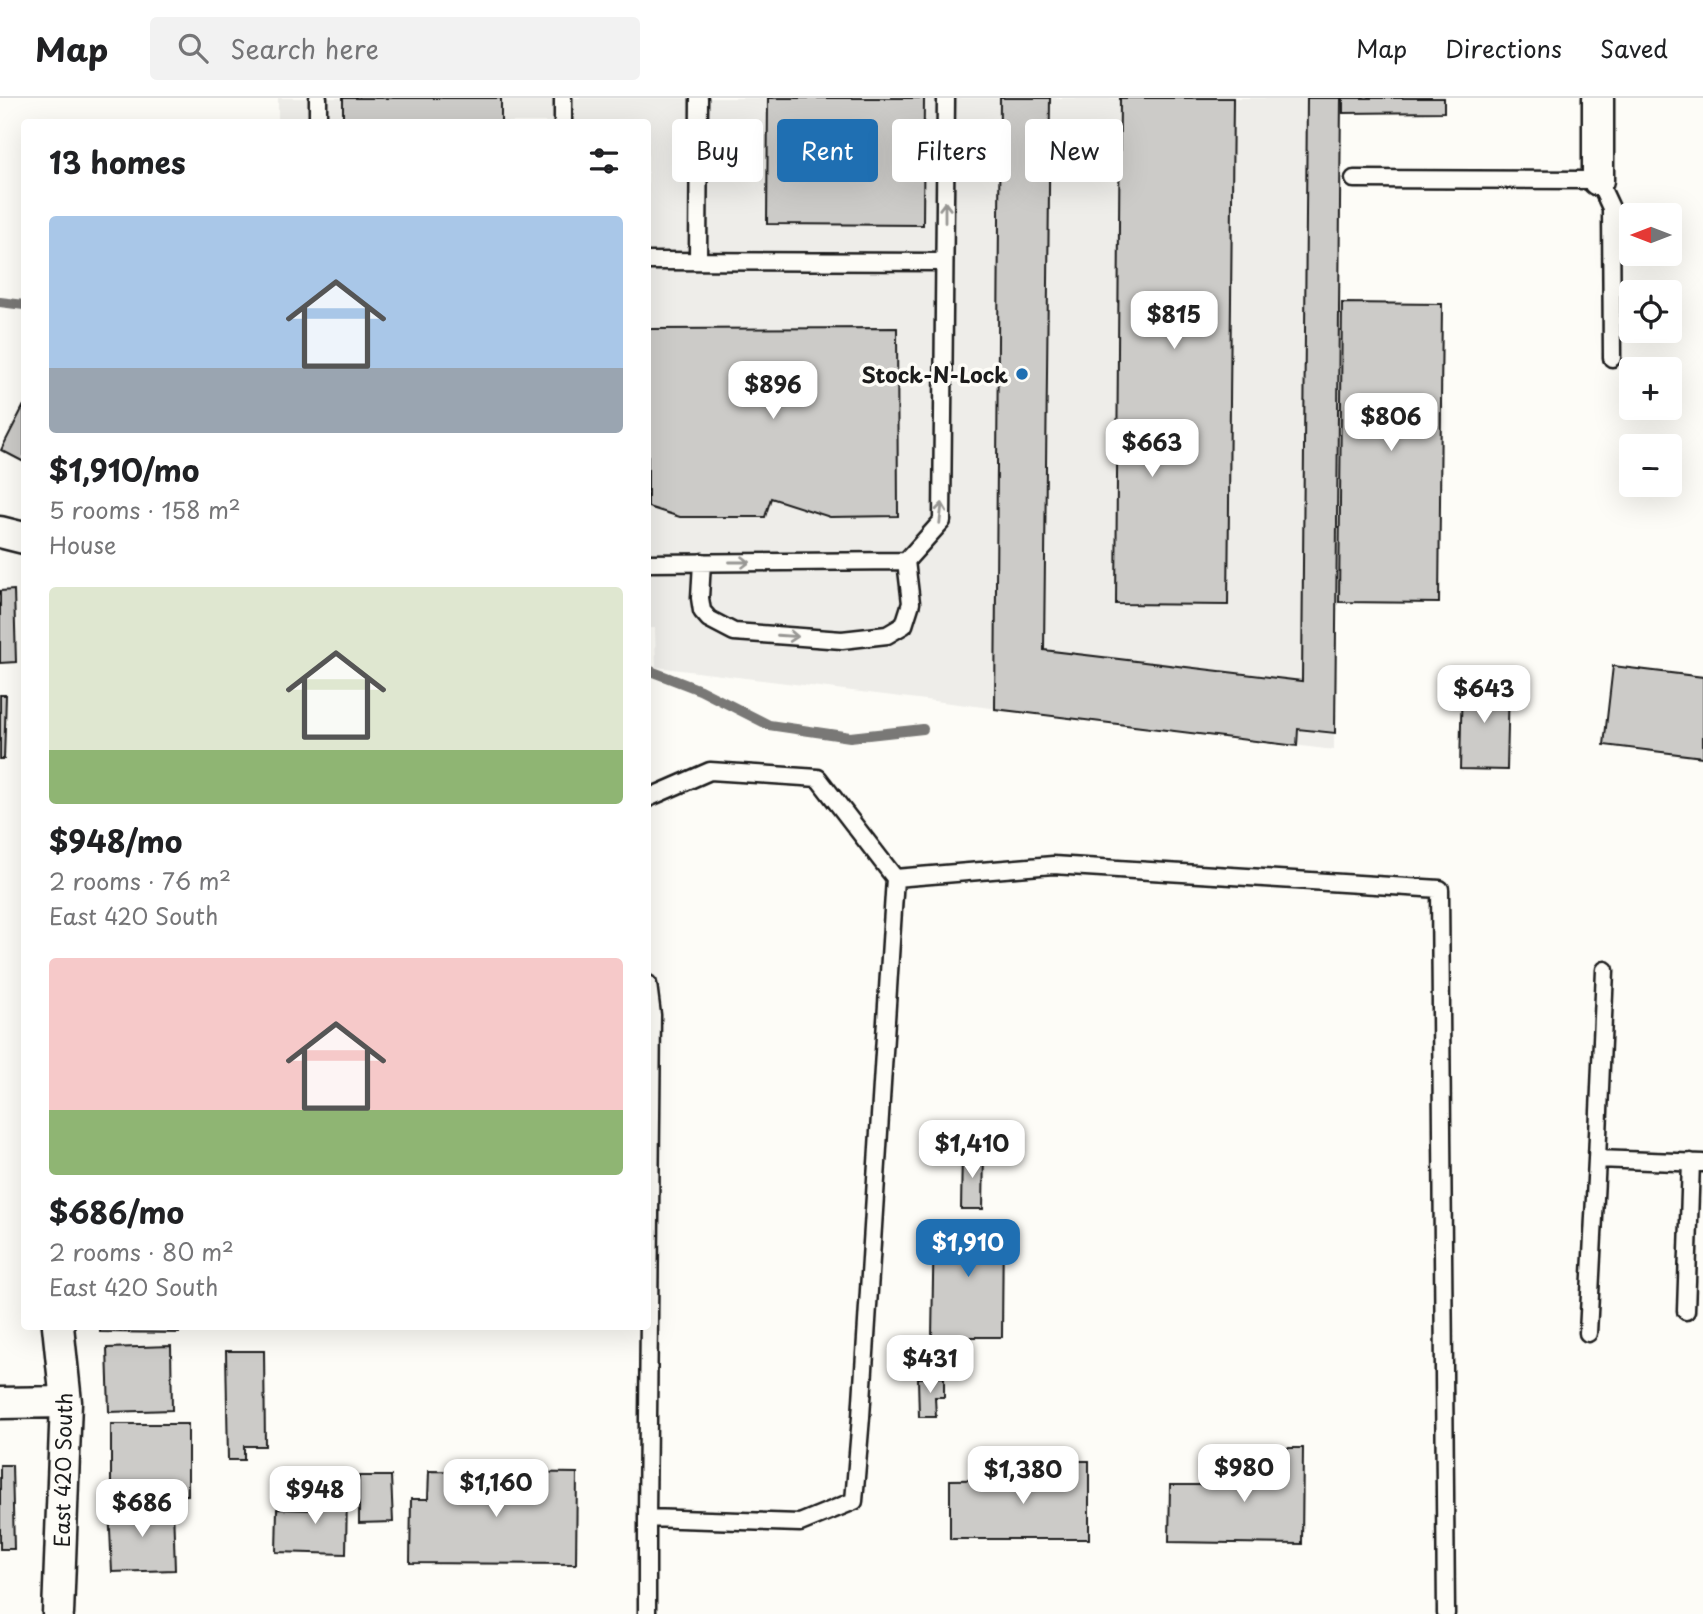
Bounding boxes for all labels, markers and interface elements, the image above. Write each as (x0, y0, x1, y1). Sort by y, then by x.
search box (150, 17, 640, 80)
text: Map (35, 23, 108, 73)
icon: search (174, 29, 212, 67)
text: Search here (230, 29, 379, 68)
text: Map (1356, 30, 1407, 66)
text: Directions (1445, 30, 1562, 66)
text: Saved (1600, 30, 1668, 66)
chip: Buy (672, 119, 763, 182)
chip: Rent (777, 119, 878, 182)
chip: Filters (892, 119, 1011, 182)
chip: New (1025, 119, 1123, 182)
text: 13 homes (49, 139, 186, 184)
icon: filters (585, 142, 623, 180)
one-way arrow (938, 201, 952, 224)
north arrow (1619, 203, 1682, 266)
map controls (1619, 203, 1682, 497)
icon: home (273, 261, 399, 387)
button: locate (1619, 280, 1682, 343)
pin: $815 (1133, 292, 1215, 351)
text: $815 (1147, 296, 1201, 331)
button: + (1619, 357, 1682, 420)
place label: Stock-N-Lock (861, 358, 1008, 390)
pin: $896 (732, 362, 814, 421)
text: $896 (744, 366, 802, 401)
marker: Stock-N-Lock (1014, 366, 1030, 382)
pin: $806 (1350, 394, 1432, 453)
text: $806 (1361, 398, 1421, 433)
pin: $663 (1111, 420, 1193, 479)
text: $663 (1122, 424, 1182, 459)
button: − (1619, 434, 1682, 497)
text: $1,910/mo (49, 447, 199, 492)
text: 5 rooms · 158 m² (49, 492, 241, 527)
one-way arrow (934, 502, 947, 524)
text: House (49, 527, 116, 562)
one-way arrow (728, 555, 751, 569)
one-way arrow (776, 630, 798, 643)
icon: home (273, 632, 399, 758)
pin: $643 (1443, 666, 1525, 725)
text: $643 (1453, 670, 1515, 705)
text: $948/mo (49, 818, 182, 863)
text: 2 rooms · 76 m² (49, 863, 231, 898)
text: East 420 South (49, 898, 218, 933)
icon: home (273, 1003, 399, 1129)
pin: $1,410 (915, 1121, 1029, 1180)
text: $1,410 (935, 1125, 1009, 1160)
text: $686/mo (49, 1189, 184, 1234)
pin: $1,910 (911, 1220, 1025, 1279)
text: $1,910 (932, 1224, 1004, 1259)
text: 2 rooms · 80 m² (49, 1234, 234, 1269)
text: East 420 South (49, 1269, 218, 1304)
pin: $431 (889, 1336, 971, 1395)
text: $431 (903, 1340, 957, 1375)
street label: East 420 South (45, 1392, 79, 1548)
pin: $980 (1203, 1444, 1285, 1504)
pin: $1,380 (966, 1446, 1080, 1506)
text: $980 (1214, 1449, 1274, 1484)
text: $1,380 (984, 1451, 1062, 1486)
pin: $1,160 (439, 1460, 553, 1519)
text: $1,160 (460, 1464, 532, 1499)
pin: $948 (274, 1466, 356, 1526)
text: $948 (286, 1471, 344, 1506)
pin: $686 (101, 1480, 183, 1539)
text: $686 (112, 1484, 172, 1519)

